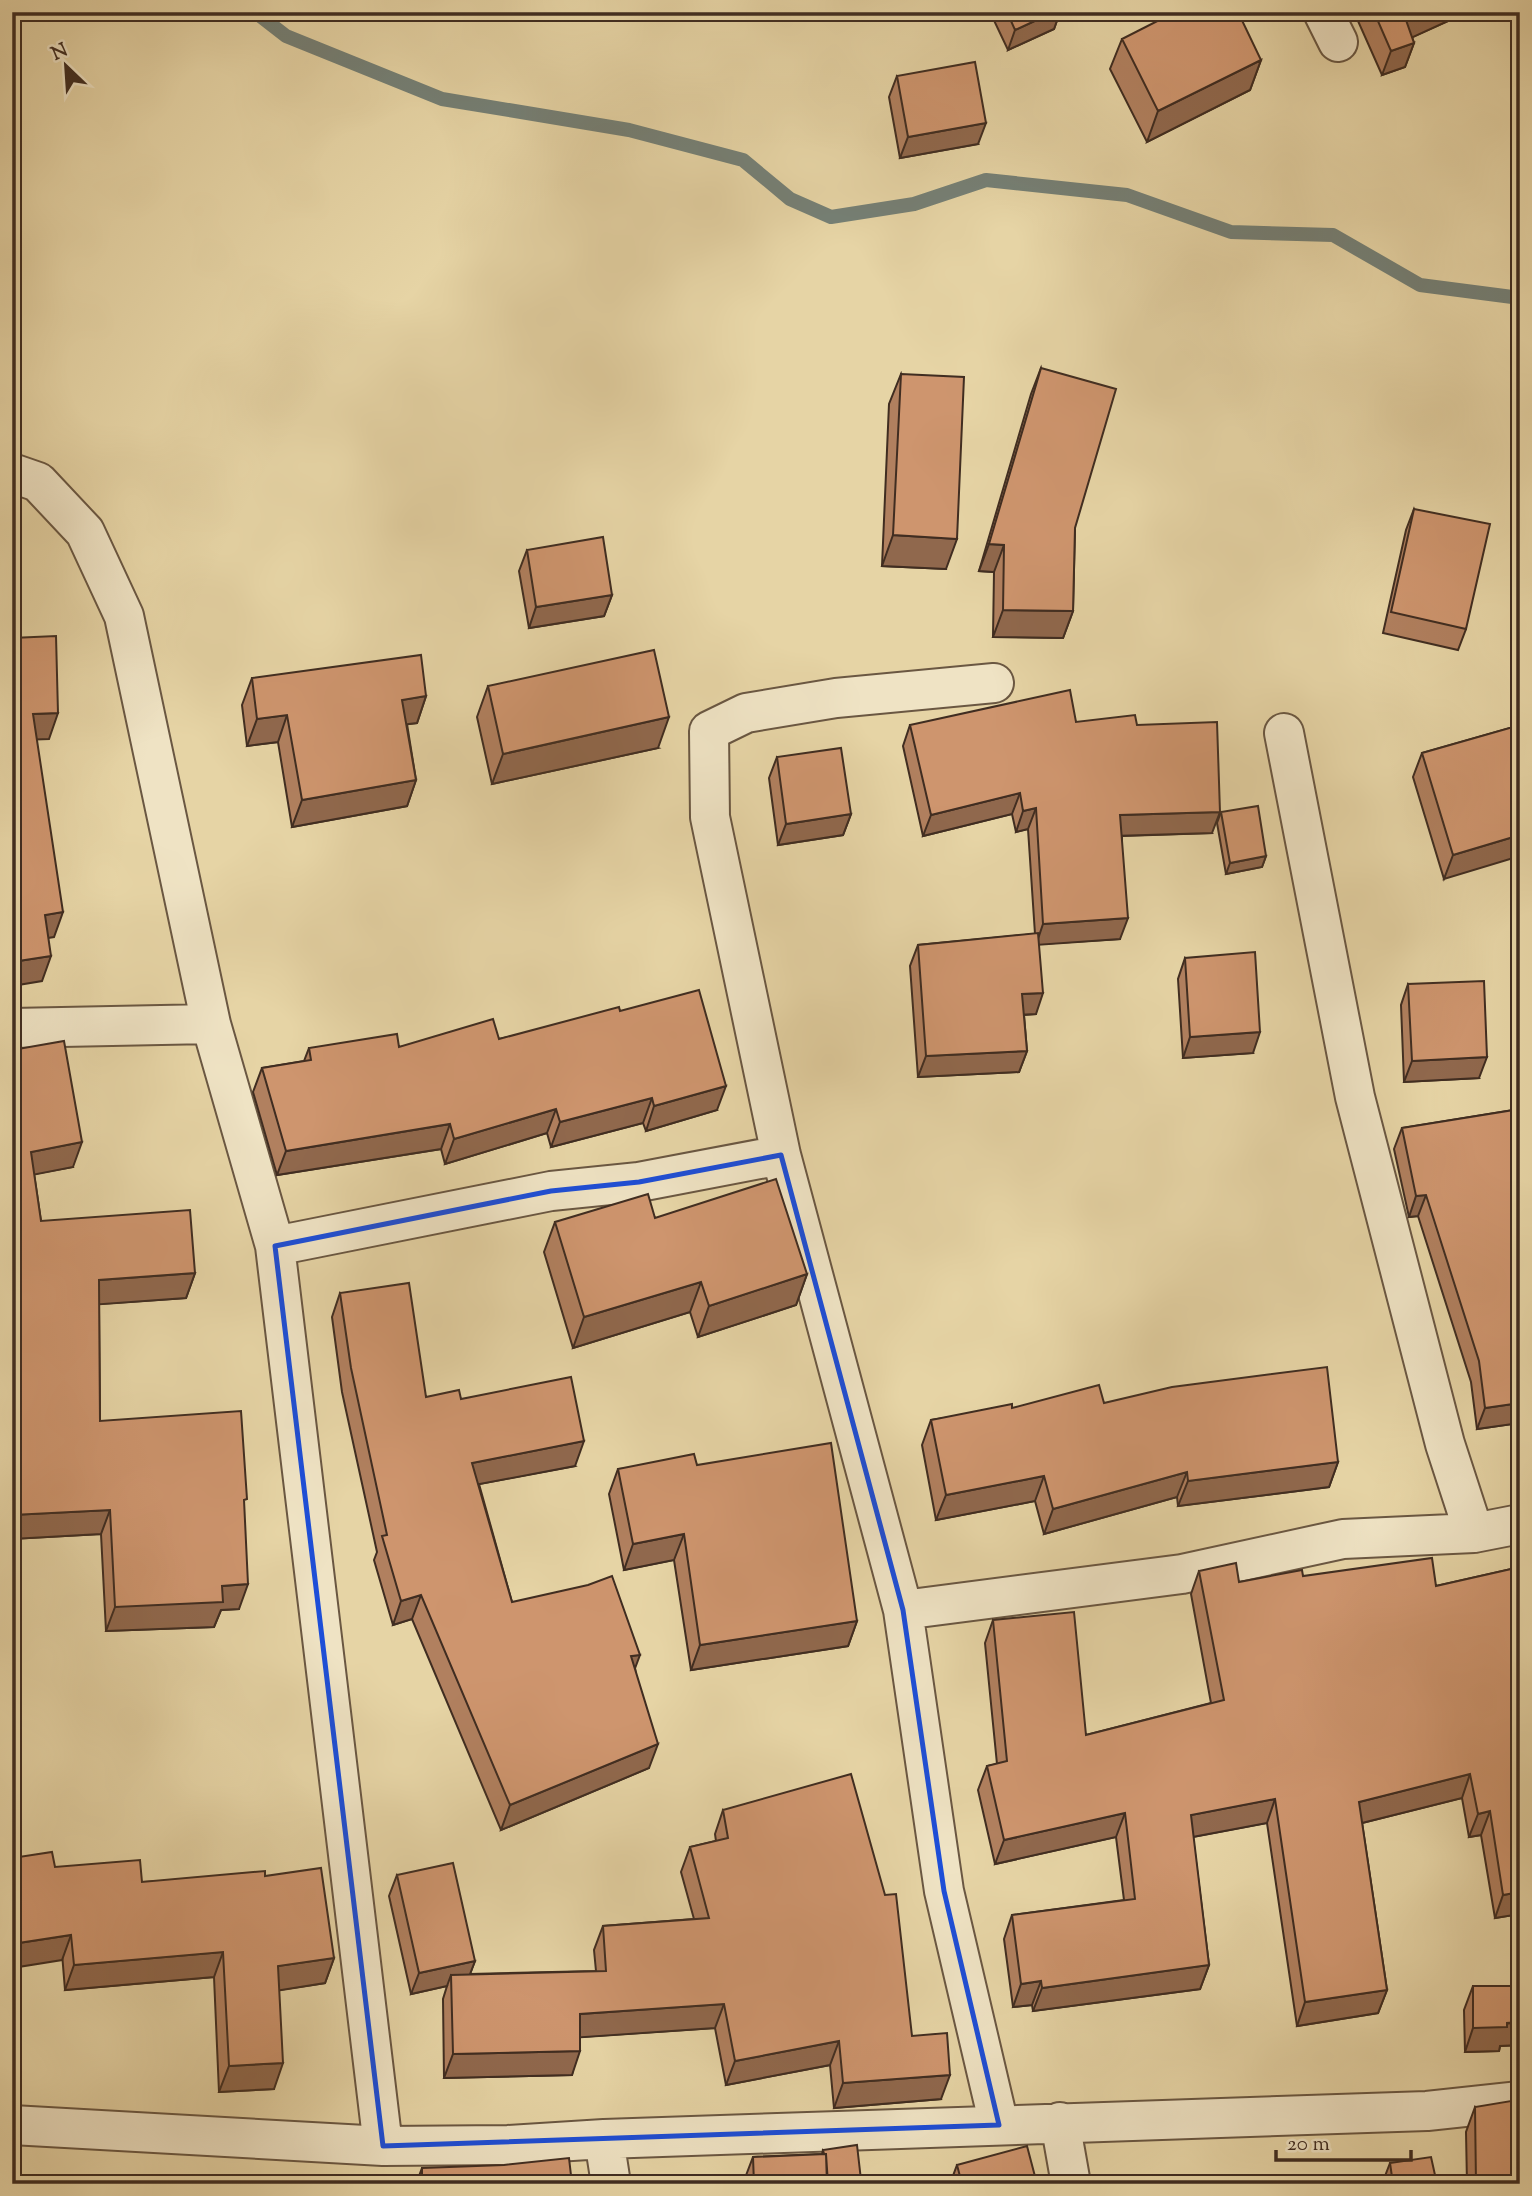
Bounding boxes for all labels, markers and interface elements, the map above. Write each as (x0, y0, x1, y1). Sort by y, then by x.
north arrow (32, 32, 102, 102)
text: N (47, 37, 72, 68)
scale bar (1276, 2119, 1411, 2163)
text: 20 m (1287, 2130, 1330, 2160)

